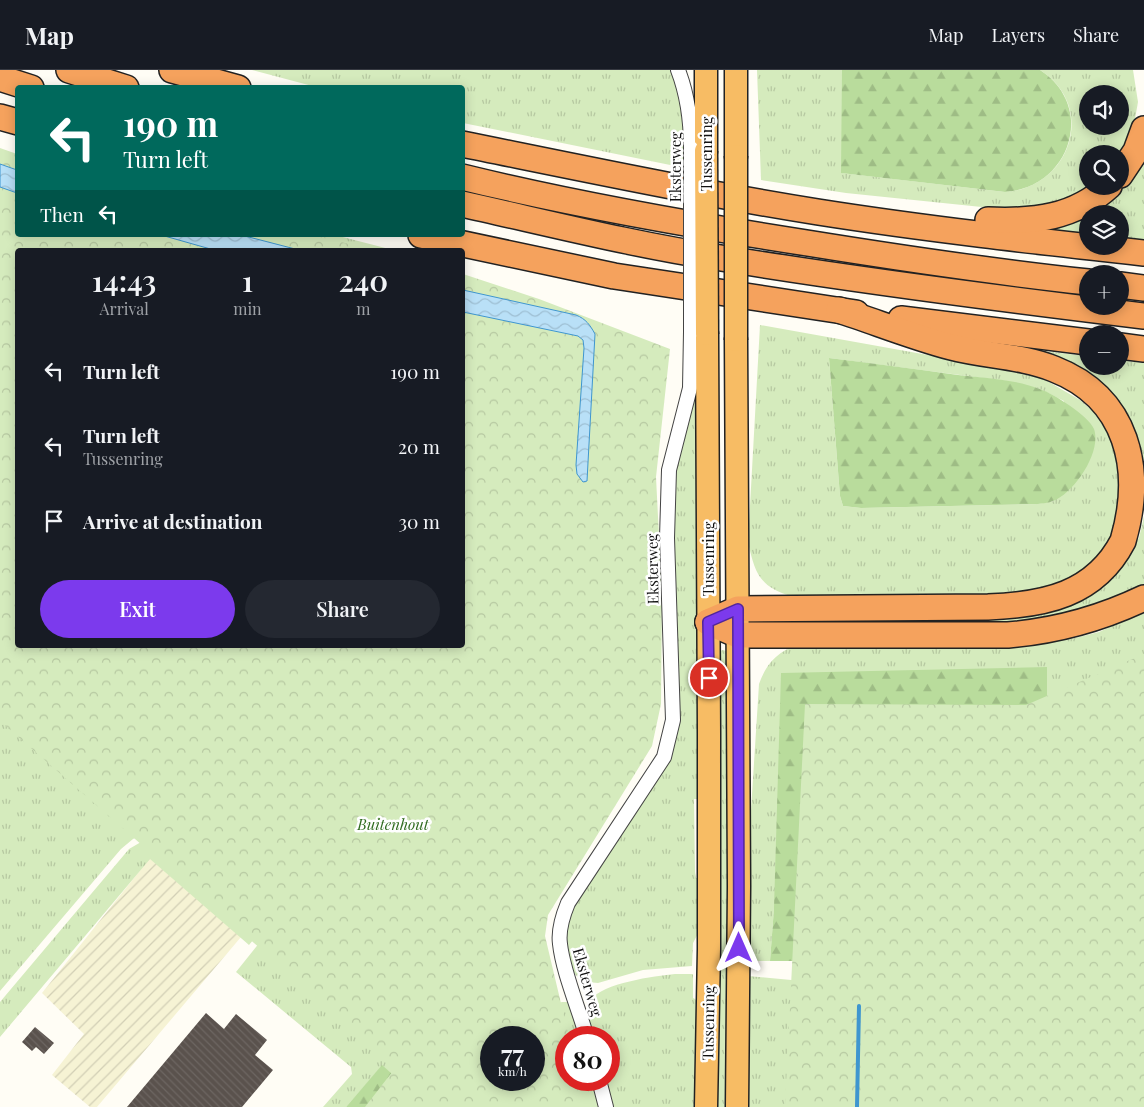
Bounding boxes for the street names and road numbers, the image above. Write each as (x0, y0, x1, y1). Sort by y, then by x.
street label: Tussenring (696, 117, 716, 191)
street label: Eksterweg (665, 132, 685, 202)
street label: Tussenring (698, 522, 718, 596)
street label: Eksterweg (641, 533, 663, 604)
street label: Eksterweg (569, 945, 607, 1019)
street label: Tussenring (697, 985, 719, 1061)

